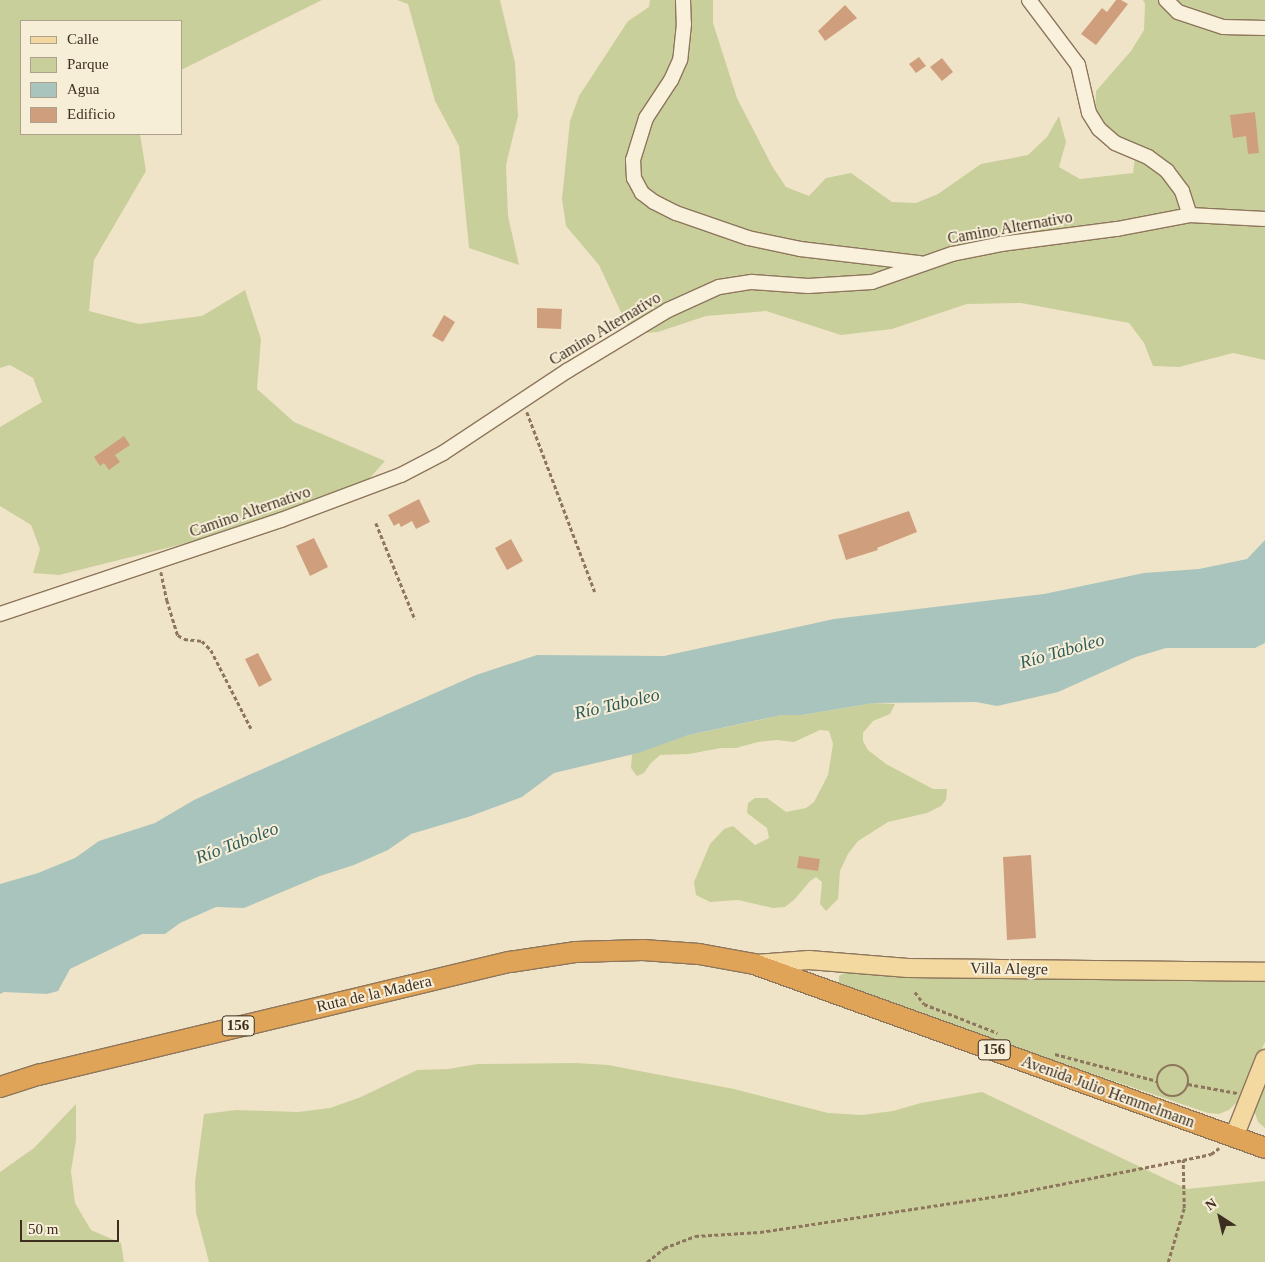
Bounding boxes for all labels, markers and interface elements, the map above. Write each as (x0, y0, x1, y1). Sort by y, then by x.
legend (20, 20, 182, 135)
text: Calle (67, 31, 99, 47)
text: Parque (67, 56, 109, 72)
text: Agua (67, 81, 100, 97)
text: Edificio (67, 106, 115, 122)
street label: Camino Alternativo (946, 207, 1074, 249)
street label: Camino Alternativo (545, 288, 665, 370)
street label: Camino Alternativo (187, 482, 313, 542)
water label: Río Taboleo (1017, 629, 1107, 673)
water label: Río Taboleo (572, 684, 662, 724)
water label: Río Taboleo (193, 817, 281, 869)
street label: Villa Alegre (970, 959, 1048, 979)
street label: Ruta de la Madera (314, 971, 434, 1017)
road number: 156 (222, 1014, 254, 1038)
road number: 156 (978, 1038, 1010, 1062)
street label: Avenida Julio Hemmelmann (1019, 1052, 1197, 1132)
north arrow (1195, 1192, 1245, 1242)
text: N (1203, 1195, 1220, 1213)
scale bar (22, 1210, 121, 1242)
text: 50 m (28, 1221, 58, 1237)

